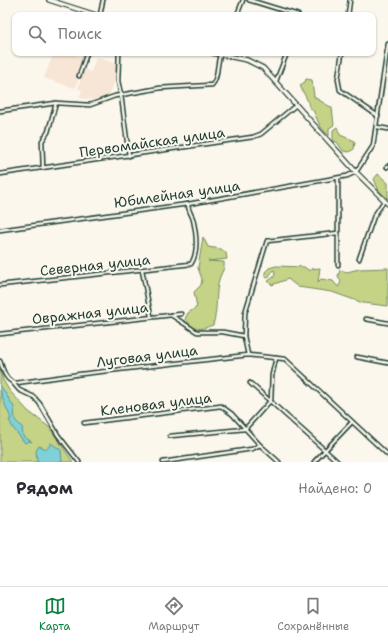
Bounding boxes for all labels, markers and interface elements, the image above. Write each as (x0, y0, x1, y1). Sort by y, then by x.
search box (12, 12, 376, 56)
icon: search (26, 23, 48, 45)
text: Поиск (58, 24, 102, 44)
street label: Первомайская улица (78, 123, 226, 161)
street label: Юбилейная улица (113, 176, 242, 212)
street label: Северная улица (39, 250, 151, 280)
street label: Овражная улица (31, 298, 149, 328)
street label: Луговая улица (95, 341, 199, 371)
street label: Кленовая улица (99, 388, 213, 420)
text: Рядом (16, 477, 73, 499)
text: Найдено: 0 (298, 480, 372, 497)
tab: Карта (39, 595, 70, 634)
tab: Маршрут (148, 595, 199, 634)
tab: Сохранённые (277, 595, 349, 634)

